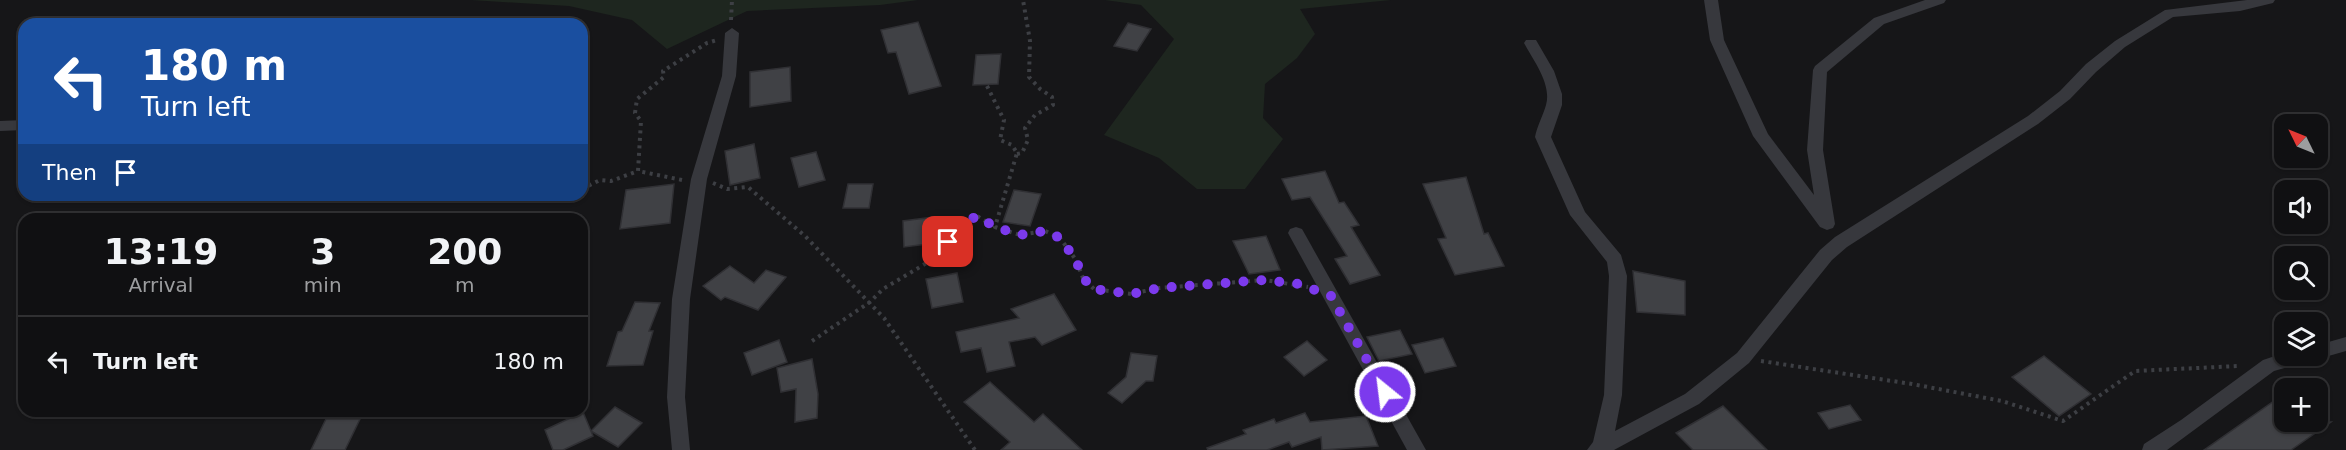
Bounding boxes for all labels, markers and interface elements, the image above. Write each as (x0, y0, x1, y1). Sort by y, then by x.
text: 180 m (141, 41, 287, 90)
icon: left (42, 42, 120, 120)
text: Turn left (141, 91, 251, 122)
north arrow (2274, 114, 2328, 168)
map controls (2274, 114, 2328, 432)
icon: arrive (109, 156, 142, 189)
text: Then (42, 160, 97, 185)
button: sound (2274, 180, 2328, 234)
pin (922, 216, 973, 267)
icon: arrive (931, 225, 964, 258)
text: 13:19 (104, 231, 218, 272)
text: 3 (310, 231, 335, 272)
text: 200 (427, 231, 502, 272)
button: search (2274, 246, 2328, 300)
text: Arrival (128, 273, 193, 297)
text: min (304, 273, 342, 297)
text: m (455, 273, 475, 297)
button: layers (2274, 312, 2328, 366)
icon: left (42, 345, 75, 378)
text: Turn left (93, 349, 198, 374)
text: 180 m (494, 349, 564, 374)
position arrow (1353, 360, 1417, 424)
button: + (2274, 378, 2328, 432)

